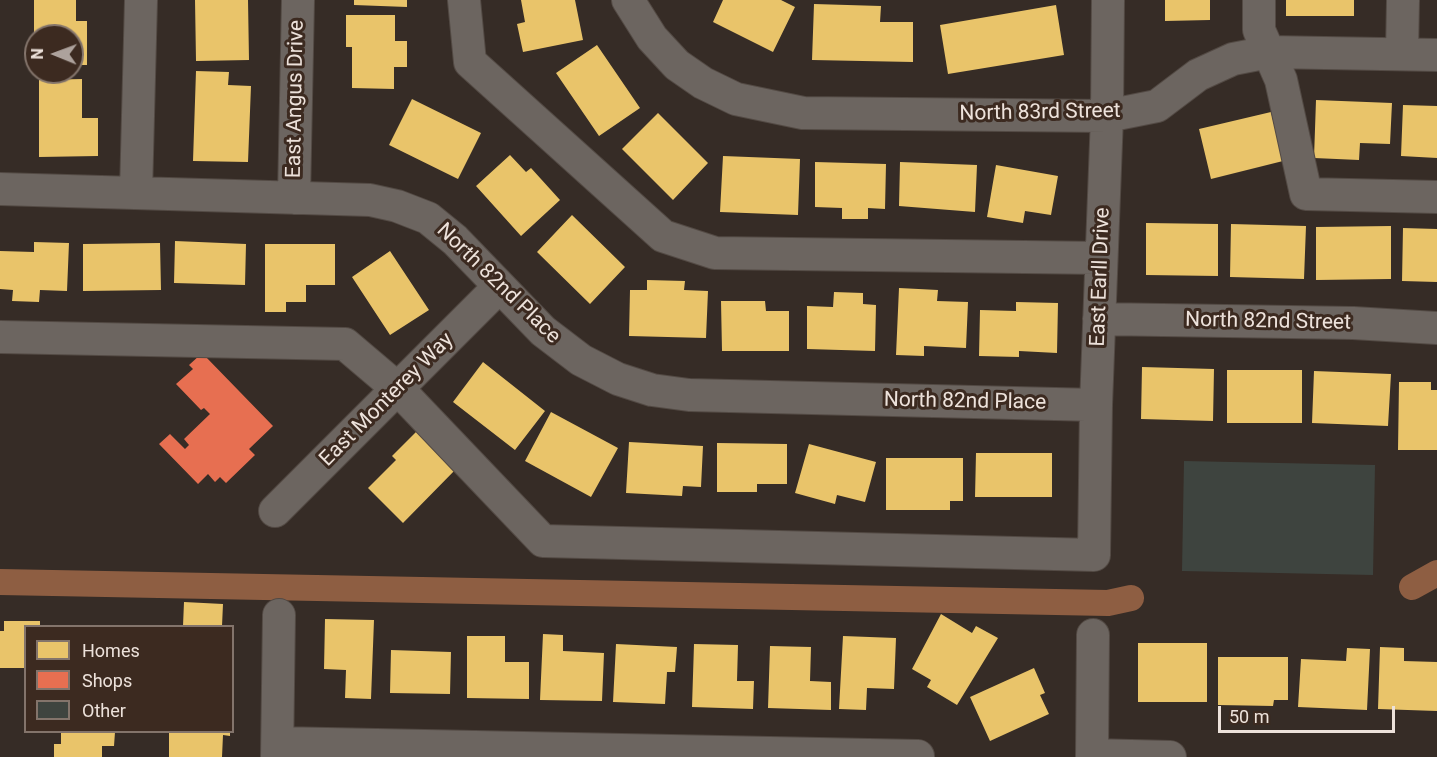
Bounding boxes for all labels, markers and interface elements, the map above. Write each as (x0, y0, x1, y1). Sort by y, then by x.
street label: East Angus Drive (282, 20, 310, 178)
north arrow (24, 24, 84, 84)
text: N (28, 48, 47, 60)
street label: North 83rd Street (959, 99, 1121, 127)
street label: East Earll Drive (1086, 207, 1116, 347)
street label: North 82nd Place (431, 219, 565, 349)
street label: North 82nd Street (1185, 308, 1351, 336)
street label: East Monterey Way (315, 328, 459, 472)
street label: North 82nd Place (884, 388, 1046, 416)
legend (24, 625, 234, 733)
text: Homes (82, 640, 140, 661)
text: Shops (82, 670, 132, 691)
scale bar (1221, 694, 1398, 732)
text: Other (82, 700, 126, 721)
text: 50 m (1229, 706, 1269, 727)

